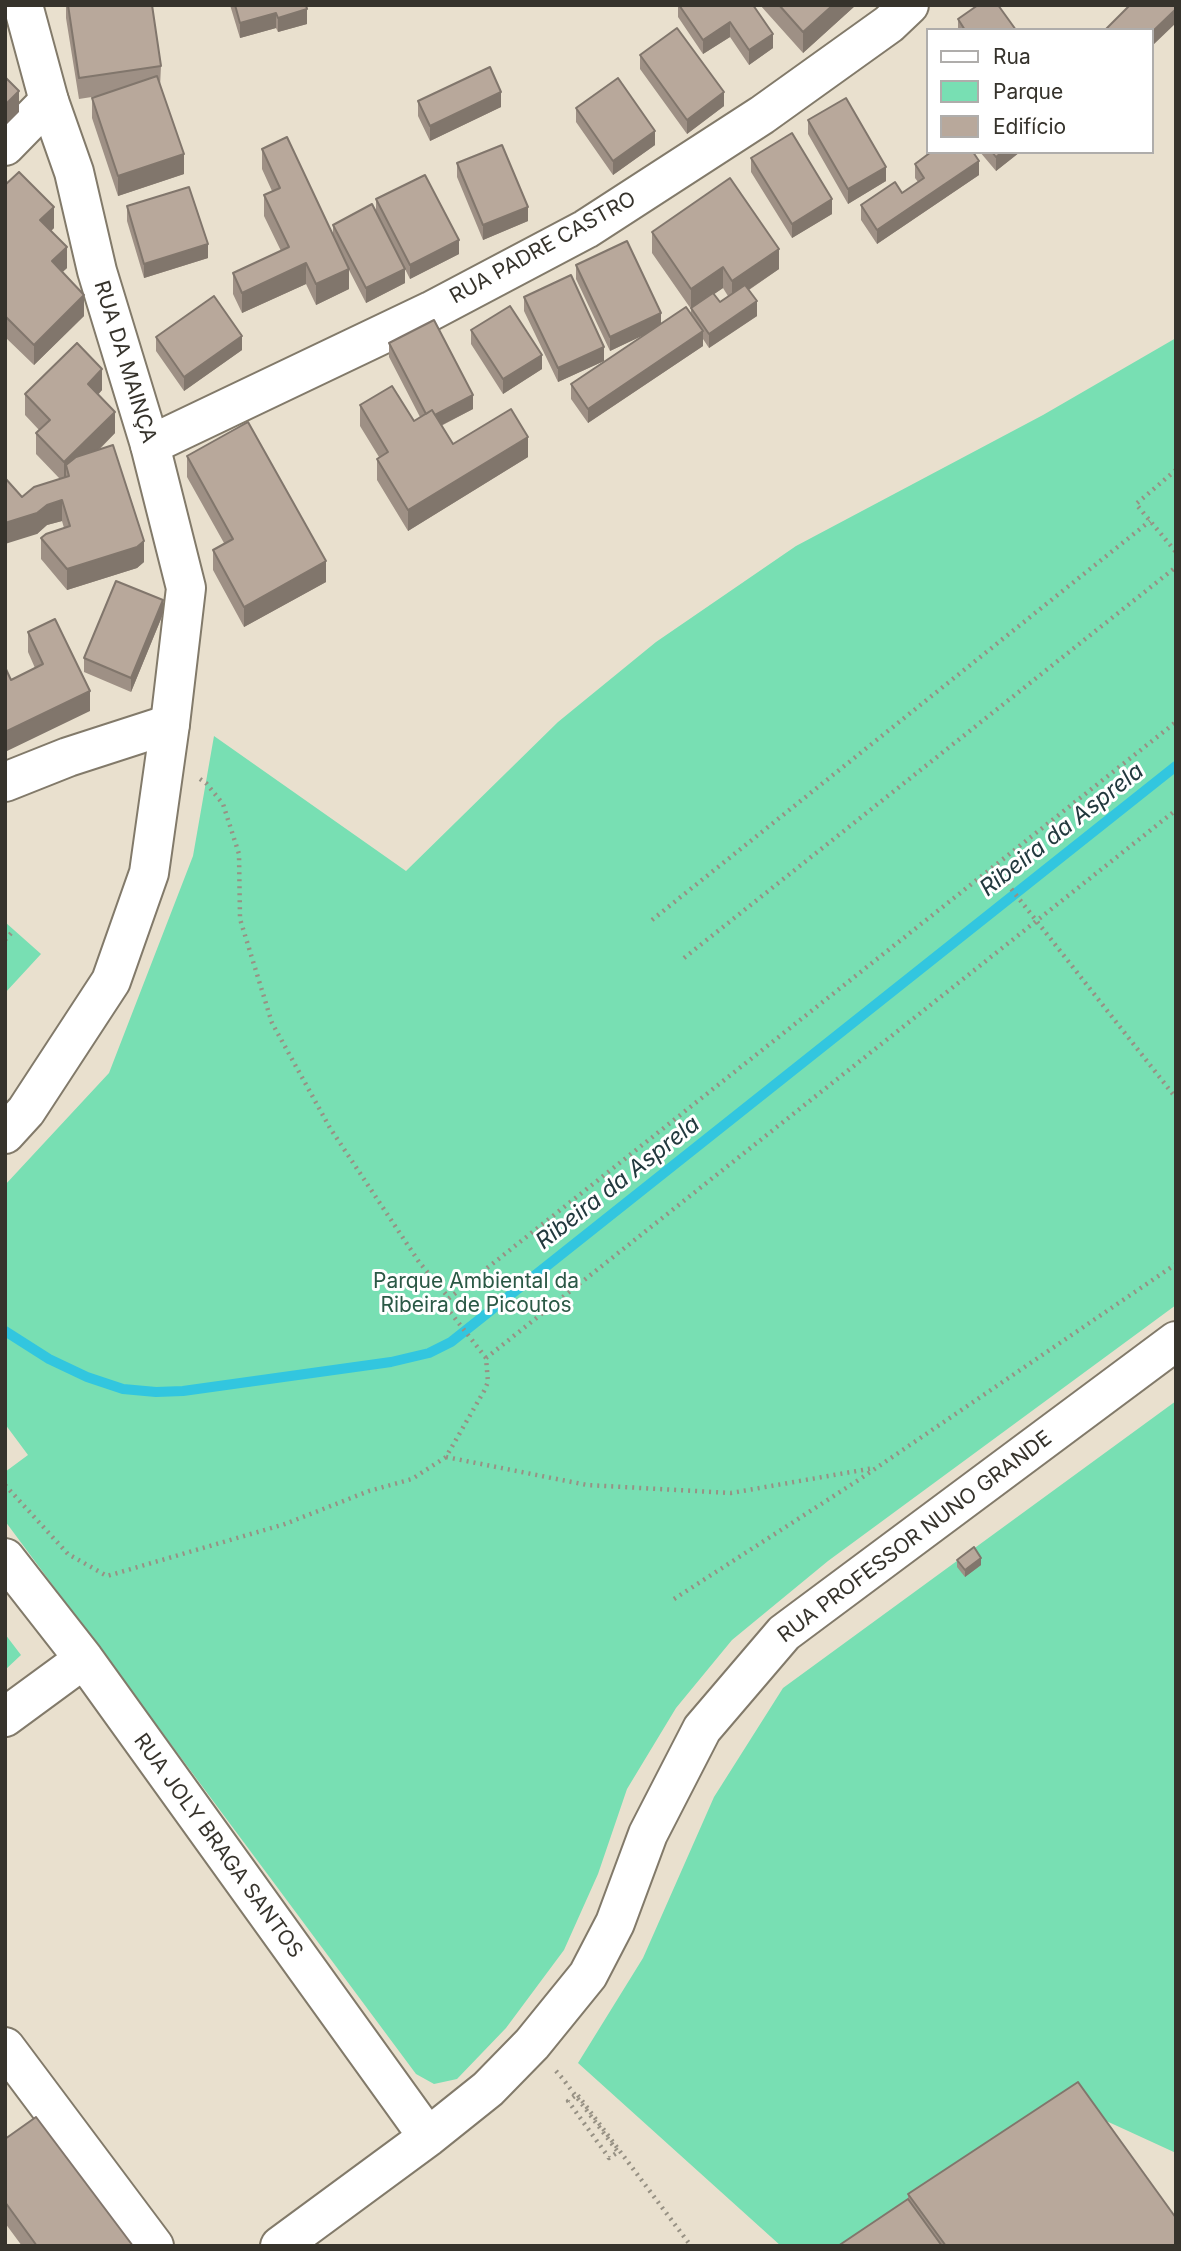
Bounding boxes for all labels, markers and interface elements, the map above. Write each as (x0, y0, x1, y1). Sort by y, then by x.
legend (926, 28, 1153, 154)
text: Rua (993, 44, 1031, 69)
text: Parque (993, 79, 1063, 104)
text: Edifício (993, 114, 1066, 139)
street label: RUA PADRE CASTRO (446, 186, 640, 310)
street label: RUA DA MAINÇA (88, 278, 162, 446)
water label: Ribeira da Asprela (975, 758, 1149, 902)
water label: Ribeira da Asprela (531, 1111, 705, 1255)
park label: Parque Ambiental da Ribeira de Picoutos (373, 1269, 579, 1319)
street label: RUA PROFESSOR NUNO GRANDE (773, 1426, 1057, 1648)
street label: RUA JOLY BRAGA SANTOS (128, 1729, 308, 1963)

